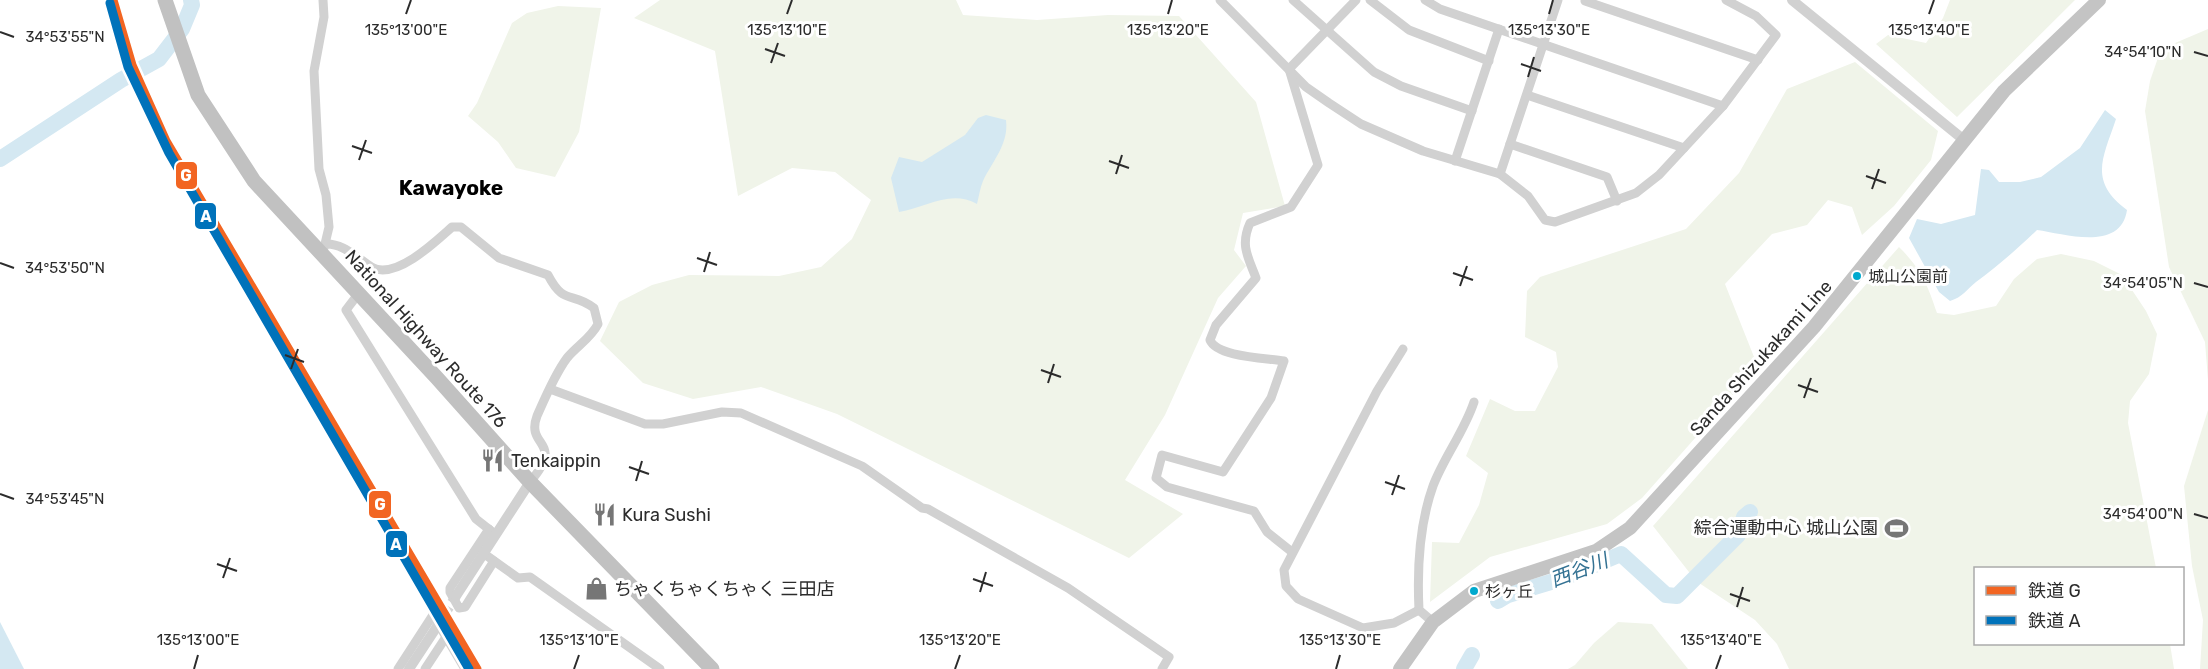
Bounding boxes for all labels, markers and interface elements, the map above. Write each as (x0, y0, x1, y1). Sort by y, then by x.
text: 135°13'00"E (365, 21, 447, 39)
text: 135°13'10"E (747, 21, 827, 39)
text: 135°13'20"E (1127, 21, 1209, 39)
text: 135°13'30"E (1508, 21, 1590, 39)
text: 135°13'40"E (1888, 21, 1970, 39)
text: 34°53'55"N (25, 28, 105, 46)
text: 34°54'10"N (2104, 43, 2182, 61)
line badge: G (175, 161, 198, 190)
text: G (180, 166, 192, 185)
district label: Kawayoke (399, 175, 503, 200)
line badge: A (194, 202, 217, 230)
text: A (200, 207, 212, 226)
street label: National Highway Route 176 (340, 245, 512, 433)
text: 34°53'50"N (25, 259, 105, 277)
place label: 城山公園前 (1868, 267, 1948, 286)
marker: 城山公園前 (1851, 270, 1863, 282)
text: 34°54'05"N (2103, 274, 2183, 292)
street label: Sanda Shizukakami Line (1685, 276, 1837, 440)
restaurant icon: Tenkaippin (480, 448, 506, 474)
place label: Tenkaippin (511, 450, 601, 472)
text: 34°53'45"N (26, 490, 104, 508)
line badge: G (368, 490, 392, 519)
text: G (374, 495, 386, 514)
restaurant icon: Kura Sushi (591, 502, 617, 528)
place label: Kura Sushi (622, 504, 711, 526)
text: 34°54'00"N (2103, 505, 2183, 523)
sports icon: 綜合運動中心 城山公園 (1883, 515, 1909, 541)
place label: 綜合運動中心 城山公園 (1694, 517, 1878, 539)
line badge: A (385, 530, 408, 558)
text: A (390, 535, 402, 554)
water label: 西谷川 (1547, 547, 1613, 592)
legend (1974, 567, 2184, 645)
shop icon: ちゃくちゃくちゃく 三田店 (583, 576, 609, 602)
place label: ちゃくちゃくちゃく 三田店 (614, 578, 834, 600)
text: 鉄道 G (2028, 580, 2081, 602)
place label: 杉ヶ丘 (1485, 582, 1533, 601)
marker: 杉ヶ丘 (1468, 585, 1480, 597)
text: 鉄道 A (2028, 610, 2080, 632)
text: 135°13'00"E (157, 631, 239, 649)
text: 135°13'10"E (539, 631, 619, 649)
text: 135°13'20"E (919, 631, 1001, 649)
text: 135°13'30"E (1299, 631, 1381, 649)
text: 135°13'40"E (1680, 631, 1762, 649)

